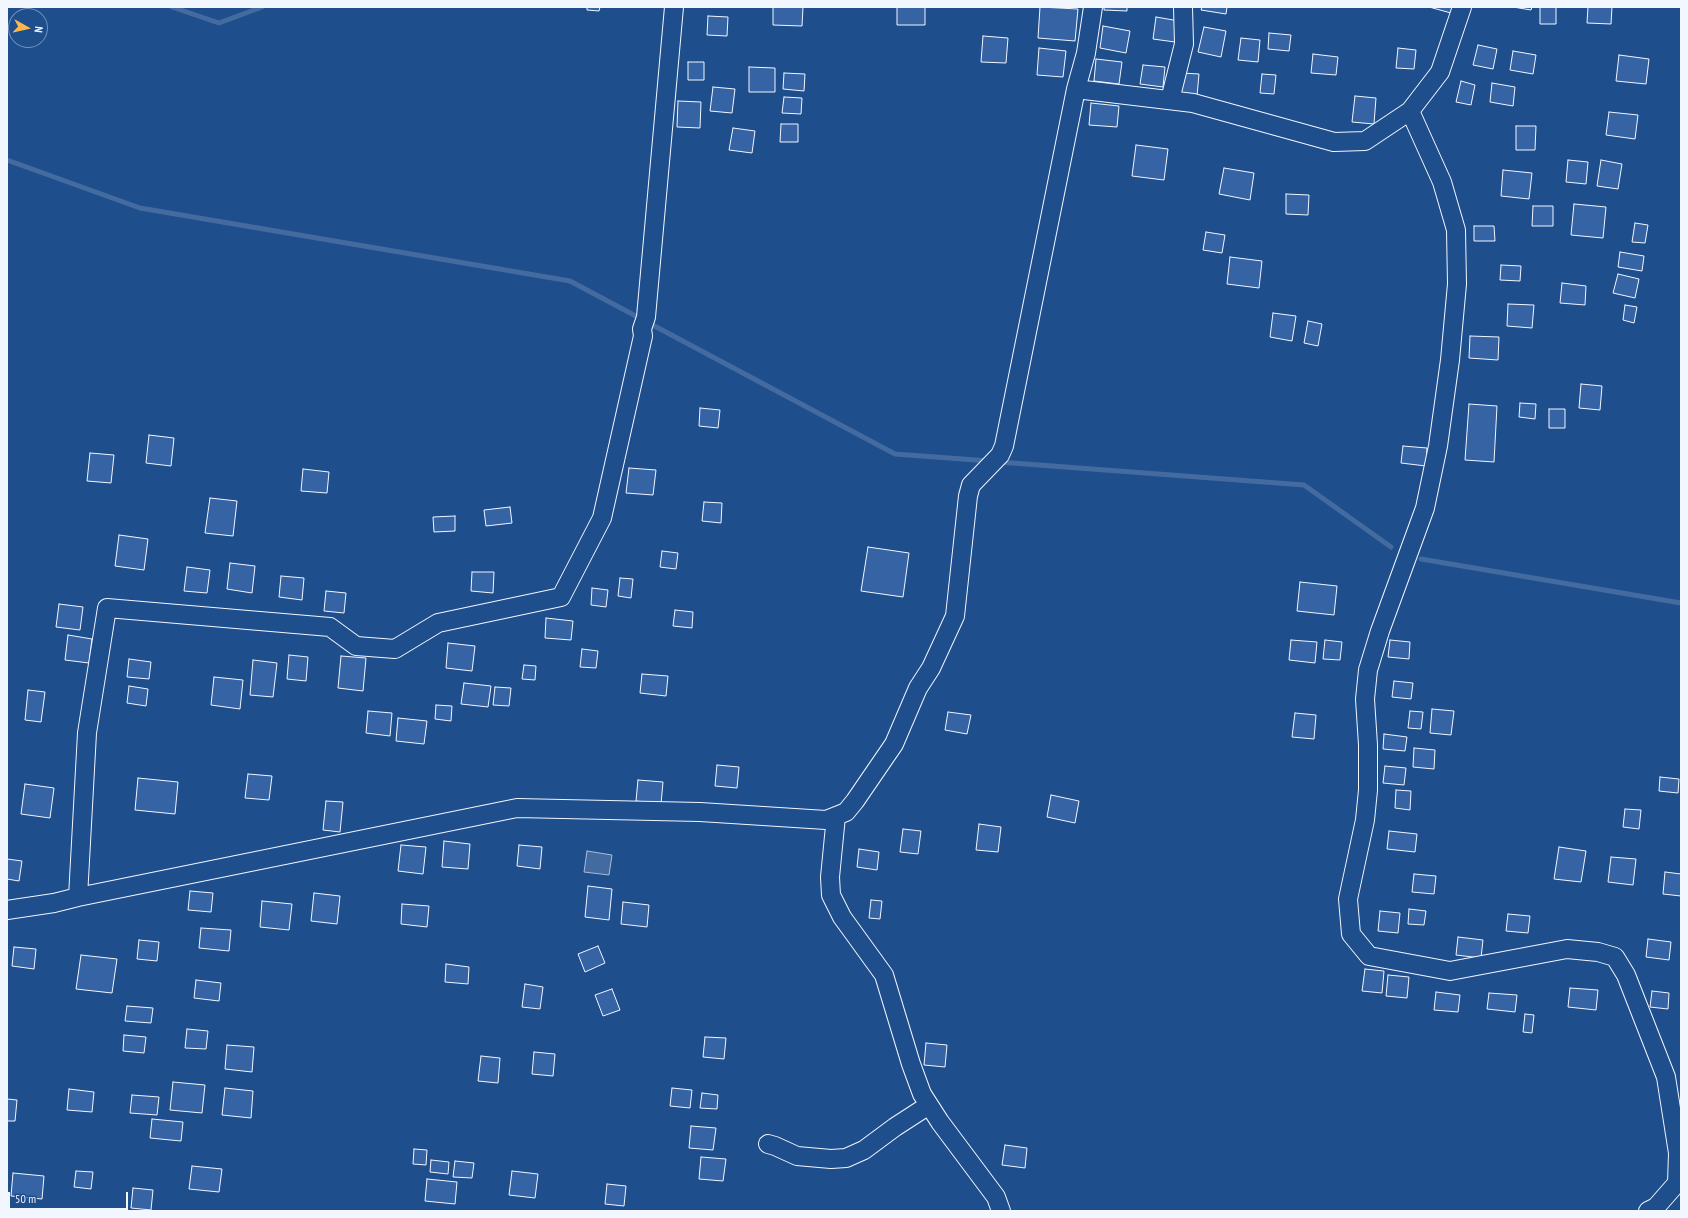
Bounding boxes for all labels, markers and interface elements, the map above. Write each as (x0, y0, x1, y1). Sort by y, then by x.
north arrow (8, 8, 48, 48)
text: N (32, 26, 46, 33)
scale bar (10, 1184, 130, 1210)
text: 50 m (15, 1191, 36, 1206)

